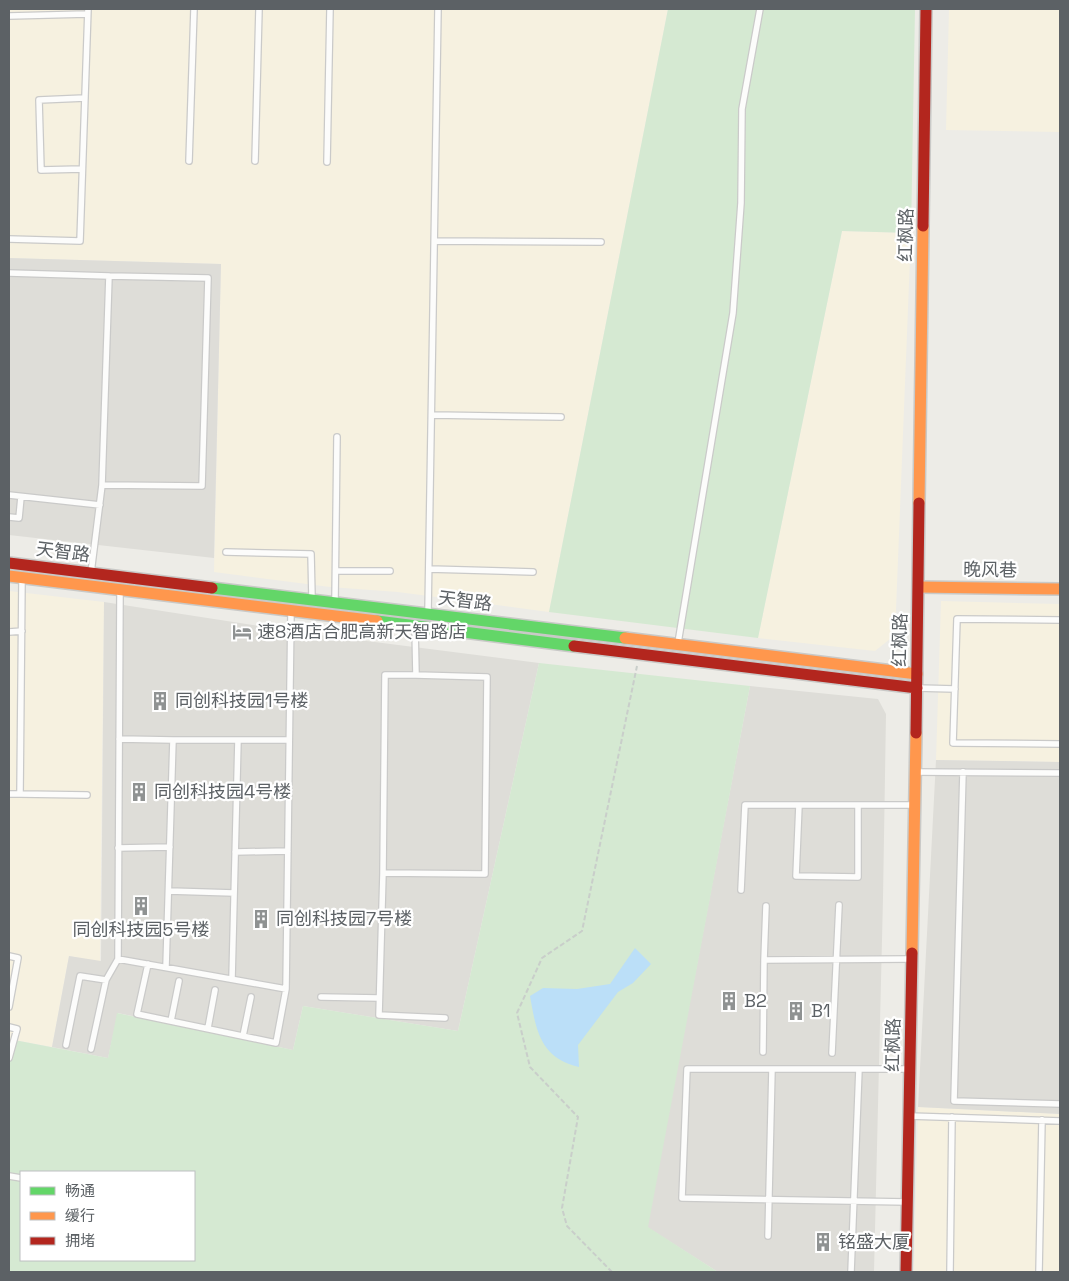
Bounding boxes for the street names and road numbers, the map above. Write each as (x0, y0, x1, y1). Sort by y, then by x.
street label: 红枫路 (894, 208, 917, 262)
street label: 天智路 (35, 537, 91, 566)
street label: 晚风巷 (963, 558, 1017, 581)
street label: 天智路 (437, 586, 493, 615)
street label: 红枫路 (888, 613, 911, 667)
street label: 红枫路 (881, 1018, 904, 1072)

